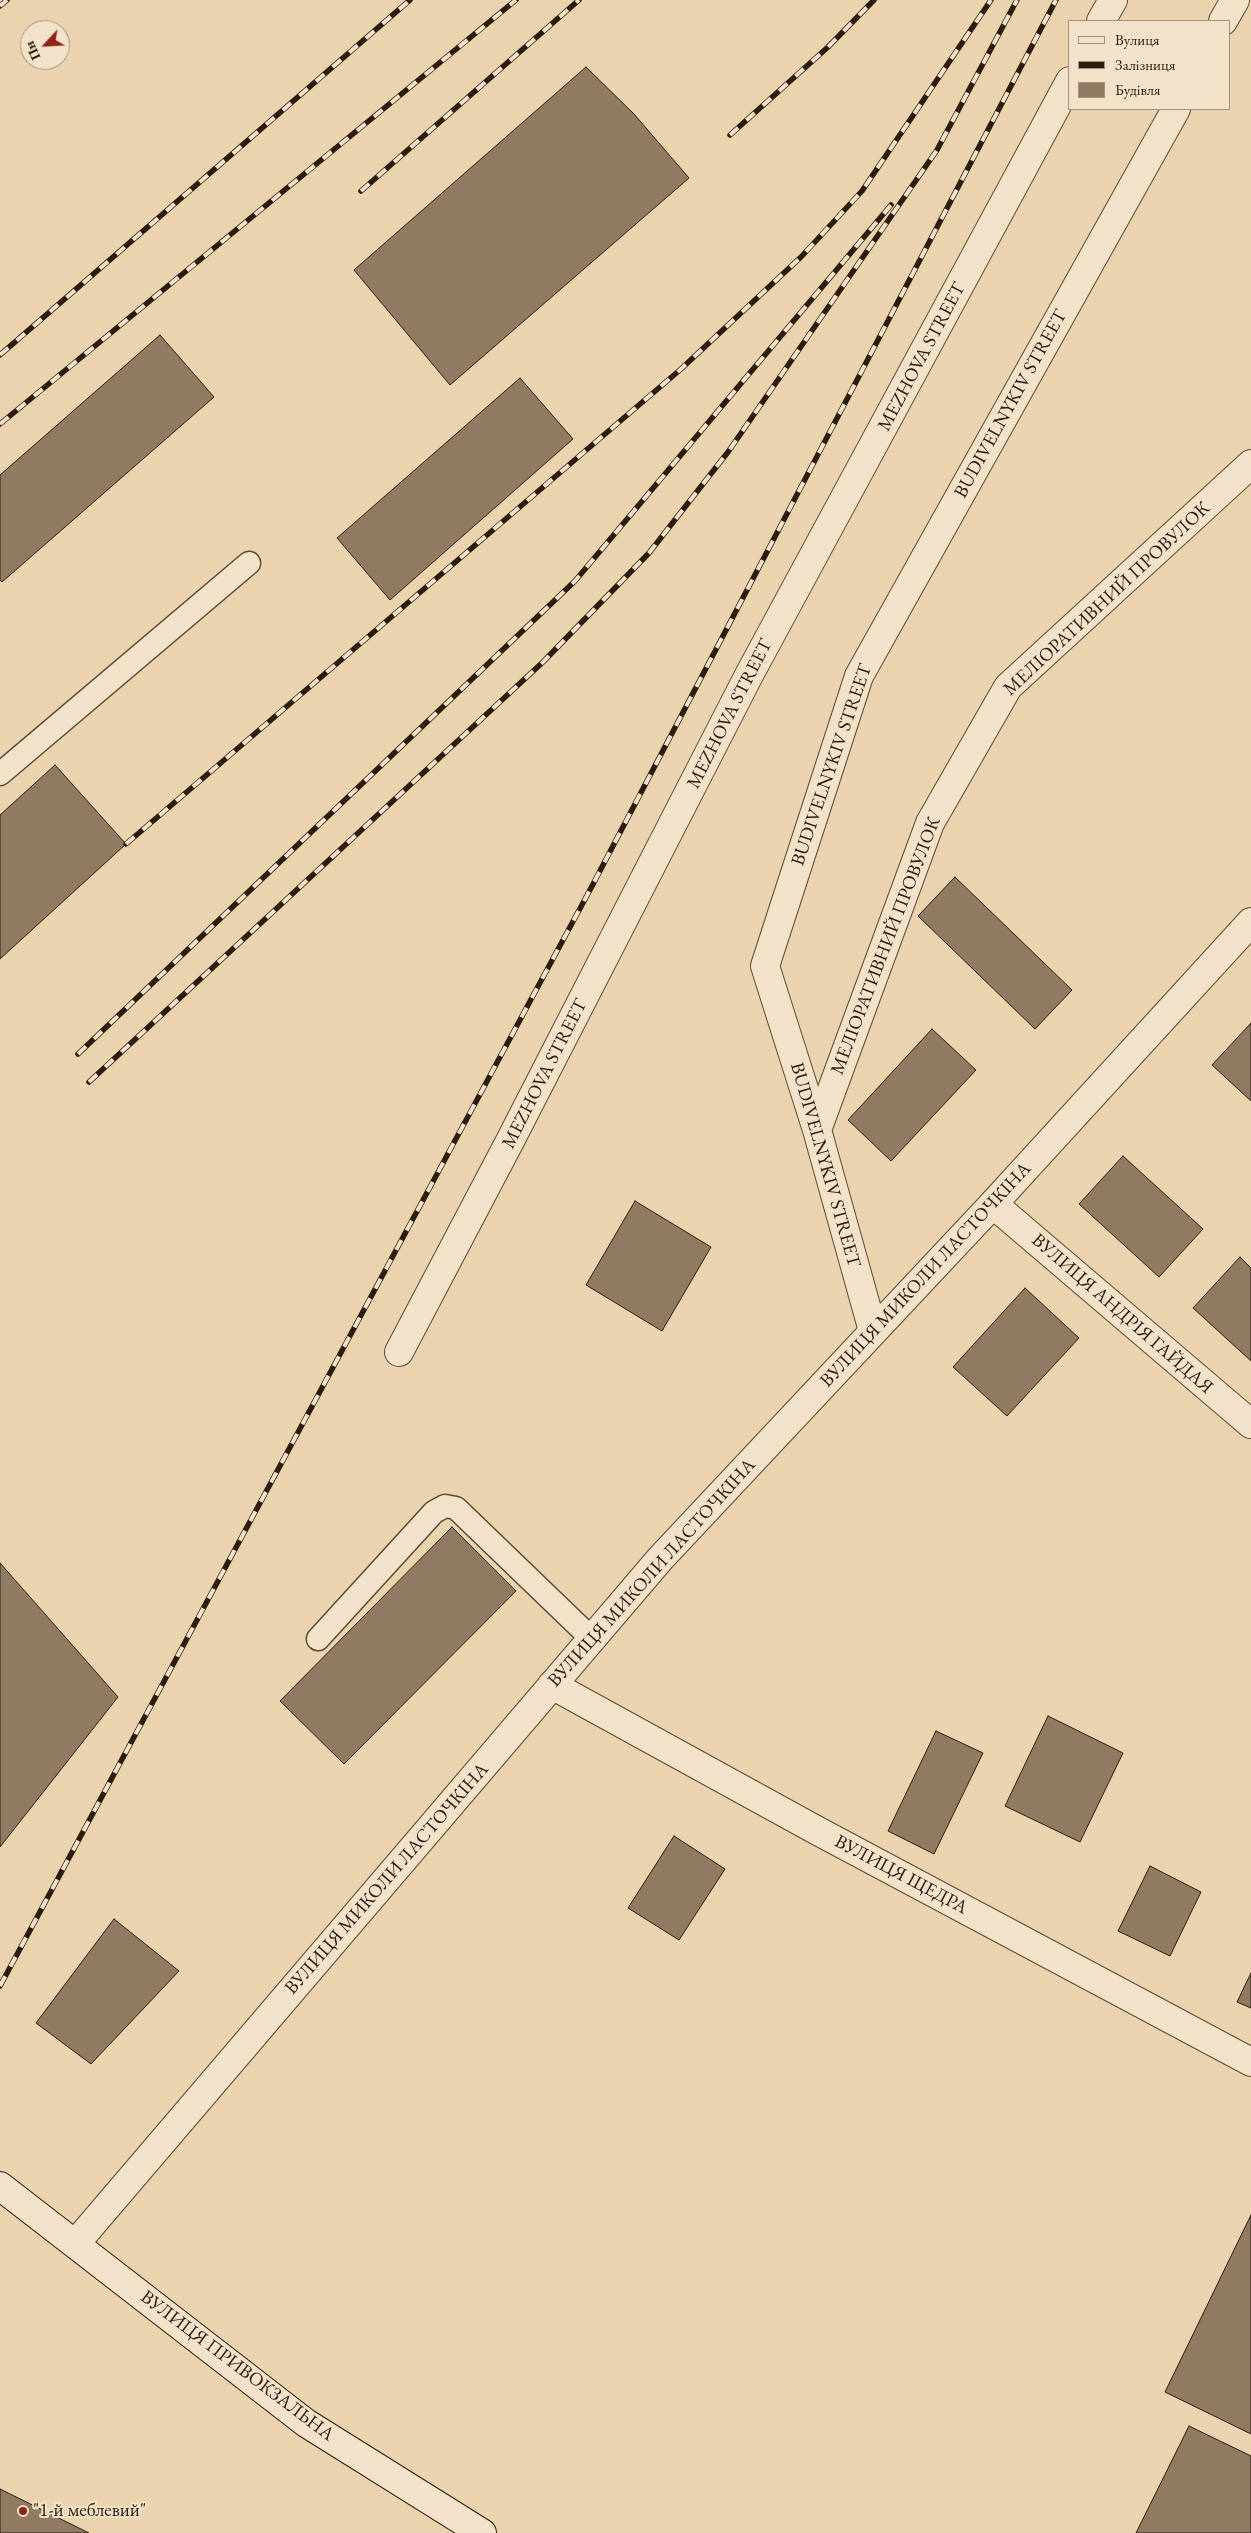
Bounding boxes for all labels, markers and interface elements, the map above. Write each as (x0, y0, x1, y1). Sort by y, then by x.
north arrow (20, 20, 70, 70)
legend (1068, 20, 1231, 110)
text: Вулиця (1115, 30, 1160, 49)
text: Пн (20, 38, 45, 63)
text: Залізниця (1115, 55, 1175, 74)
text: Будівля (1115, 80, 1161, 99)
street label: MEZHOVA STREET (873, 279, 971, 435)
street label: BUDIVELNYKIV STREET (950, 306, 1072, 502)
street label: МЕЛІОРАТИВНИЙ ПРОВУЛОК (999, 497, 1215, 701)
street label: MEZHOVA STREET (682, 635, 778, 793)
street label: BUDIVELNYKIV STREET (787, 661, 877, 869)
street label: МЕЛІОРАТИВНИЙ ПРОВУЛОК (826, 814, 946, 1078)
street label: MEZHOVA STREET (497, 995, 593, 1153)
street label: BUDIVELNYKIV STREET (785, 1060, 865, 1270)
street label: ВУЛИЦЯ МИКОЛИ ЛАСТОЧКІНА (816, 1158, 1036, 1392)
street label: ВУЛИЦЯ АНДРІЯ ГАЙДАЯ (1027, 1229, 1217, 1399)
street label: ВУЛИЦЯ МИКОЛИ ЛАСТОЧКІНА (543, 1454, 761, 1692)
street label: ВУЛИЦЯ МИКОЛИ ЛАСТОЧКІНА (280, 1759, 494, 1999)
street label: ВУЛИЦЯ ЩЕДРА (831, 1830, 971, 1920)
street label: ВУЛИЦЯ ПРИВОКЗАЛЬНА (136, 2286, 338, 2446)
place label: "1-й меблевий" (33, 2500, 146, 2522)
marker: "1-й меблевий" (17, 2505, 29, 2517)

